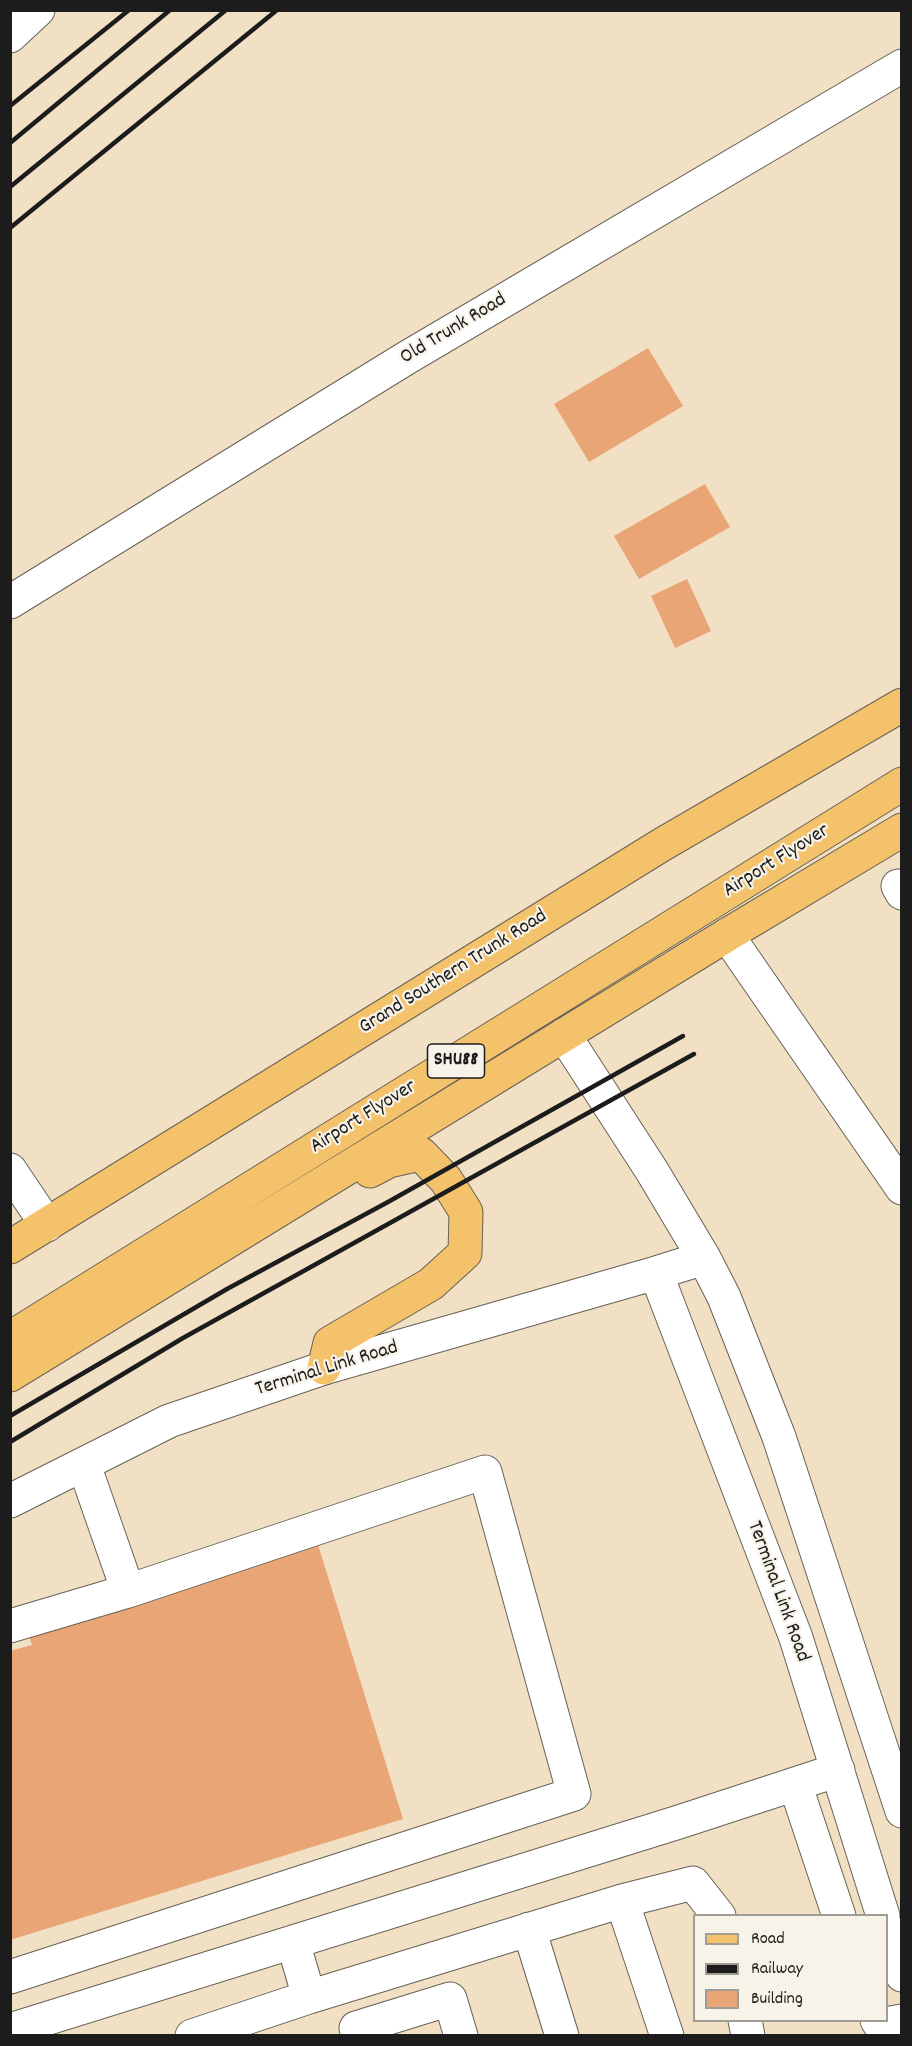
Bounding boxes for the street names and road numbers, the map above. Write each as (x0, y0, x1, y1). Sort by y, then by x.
street label: Old Trunk Road (396, 288, 512, 372)
street label: Airport Flyover (719, 819, 835, 905)
street label: Grand Southern Trunk Road (355, 905, 553, 1041)
road number: SHU88 (428, 1044, 484, 1078)
street label: Airport Flyover (306, 1075, 422, 1161)
street label: Terminal Link Road (253, 1336, 401, 1404)
street label: Terminal Link Road (740, 1518, 814, 1666)

